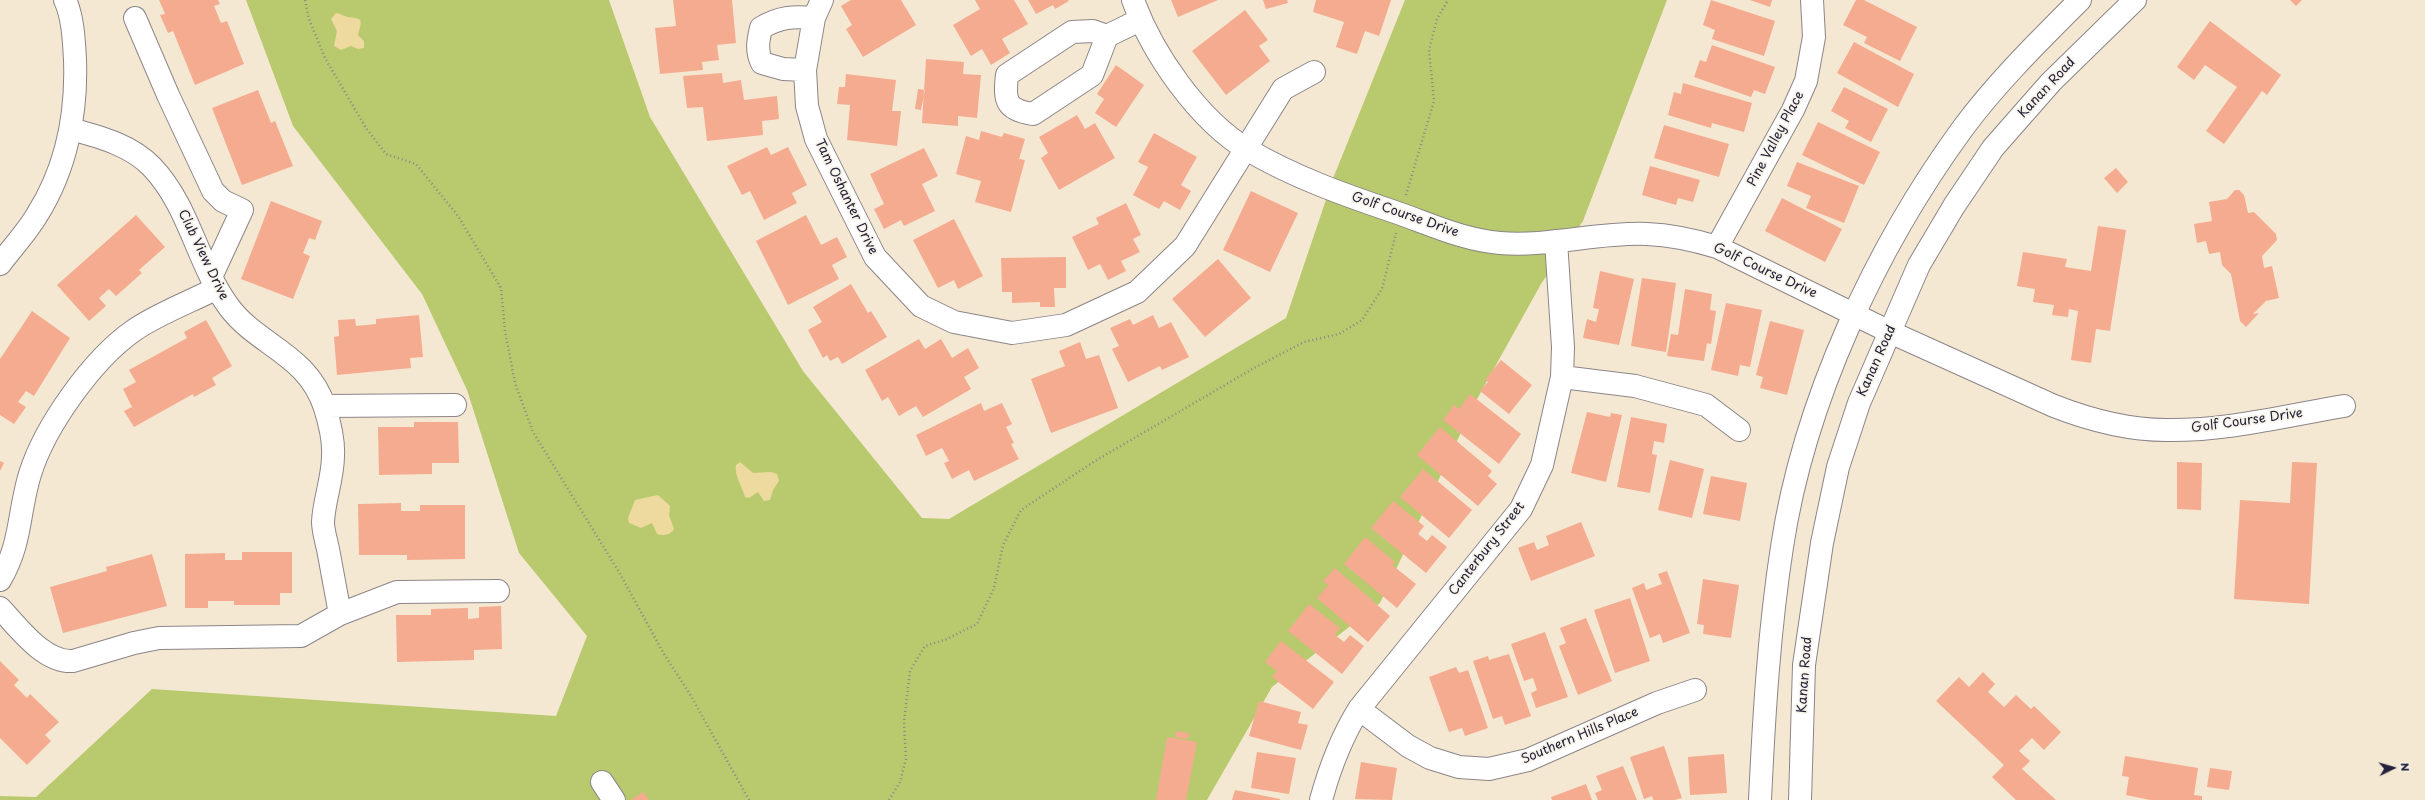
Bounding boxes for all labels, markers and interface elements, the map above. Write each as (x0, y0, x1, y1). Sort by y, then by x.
street label: Kanan Road (2015, 55, 2079, 121)
street label: Pine Valley Place (1744, 89, 1808, 189)
street label: Tam Oshanter Drive (811, 137, 881, 257)
street label: Golf Course Drive (1349, 189, 1461, 241)
street label: Club View Drive (174, 207, 232, 303)
street label: Golf Course Drive (1711, 240, 1819, 302)
street label: Kanan Road (1854, 323, 1900, 399)
street label: Golf Course Drive (2190, 405, 2304, 437)
street label: Canterbury Street (1446, 499, 1528, 599)
street label: Kanan Road (1795, 636, 1815, 714)
street label: Southern Hills Place (1519, 704, 1641, 768)
north arrow (2373, 748, 2413, 788)
text: N (2397, 762, 2414, 772)

